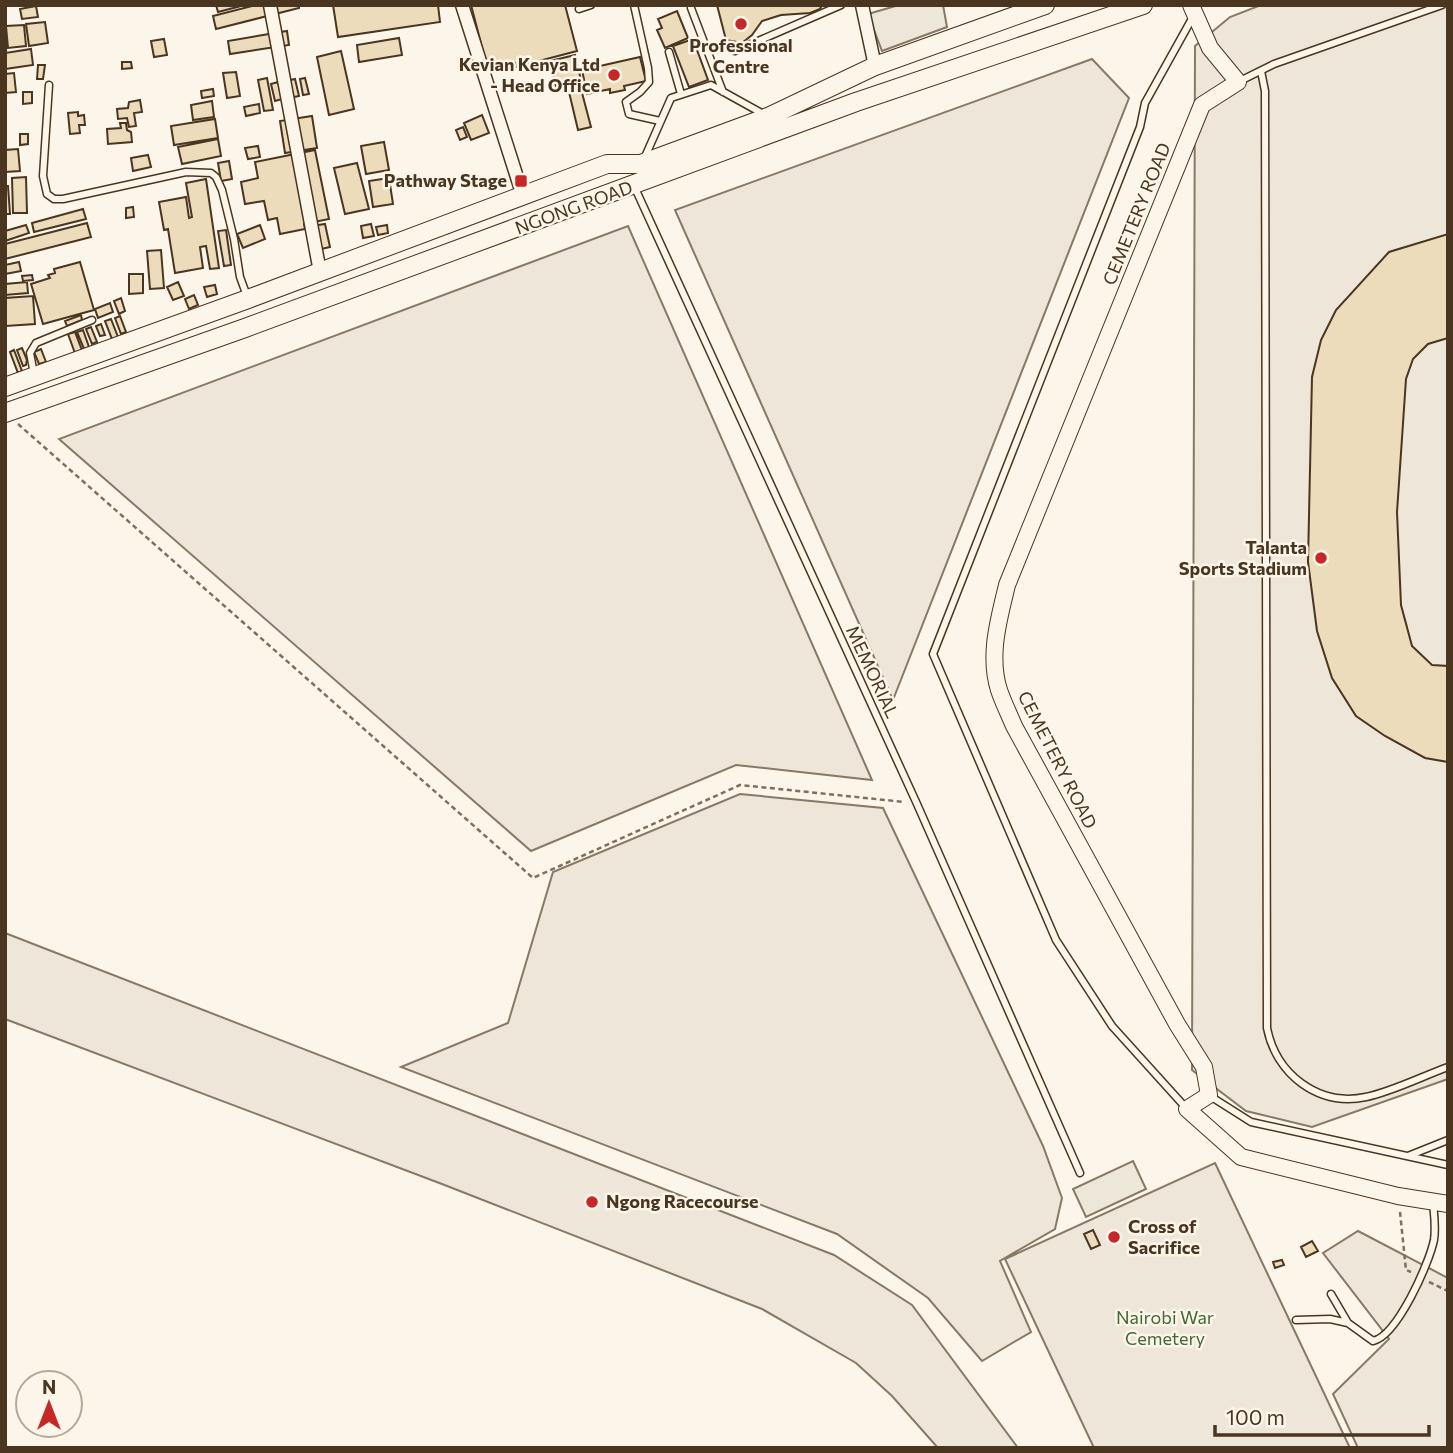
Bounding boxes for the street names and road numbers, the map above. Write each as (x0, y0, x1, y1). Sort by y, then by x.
street label: CEMETERY ROAD (1097, 139, 1175, 288)
street label: NGONG ROAD (512, 176, 635, 238)
street label: MEMORIAL (842, 622, 904, 721)
street label: CEMETERY ROAD (1014, 687, 1102, 832)

